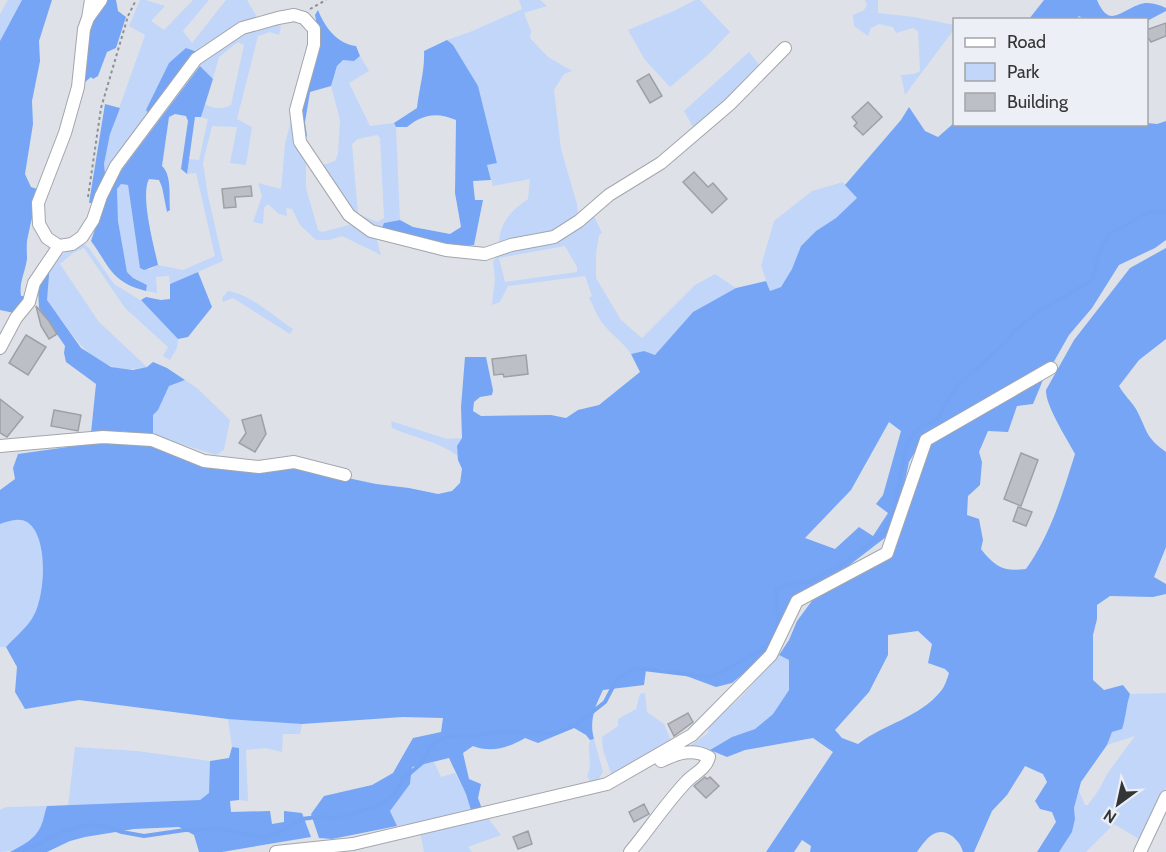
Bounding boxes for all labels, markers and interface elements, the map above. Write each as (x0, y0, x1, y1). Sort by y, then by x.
legend (953, 18, 1148, 126)
text: Road (1007, 31, 1046, 53)
text: Park (1007, 61, 1040, 83)
text: Building (1007, 91, 1069, 113)
north arrow (1088, 774, 1148, 834)
text: N (1100, 805, 1120, 827)

